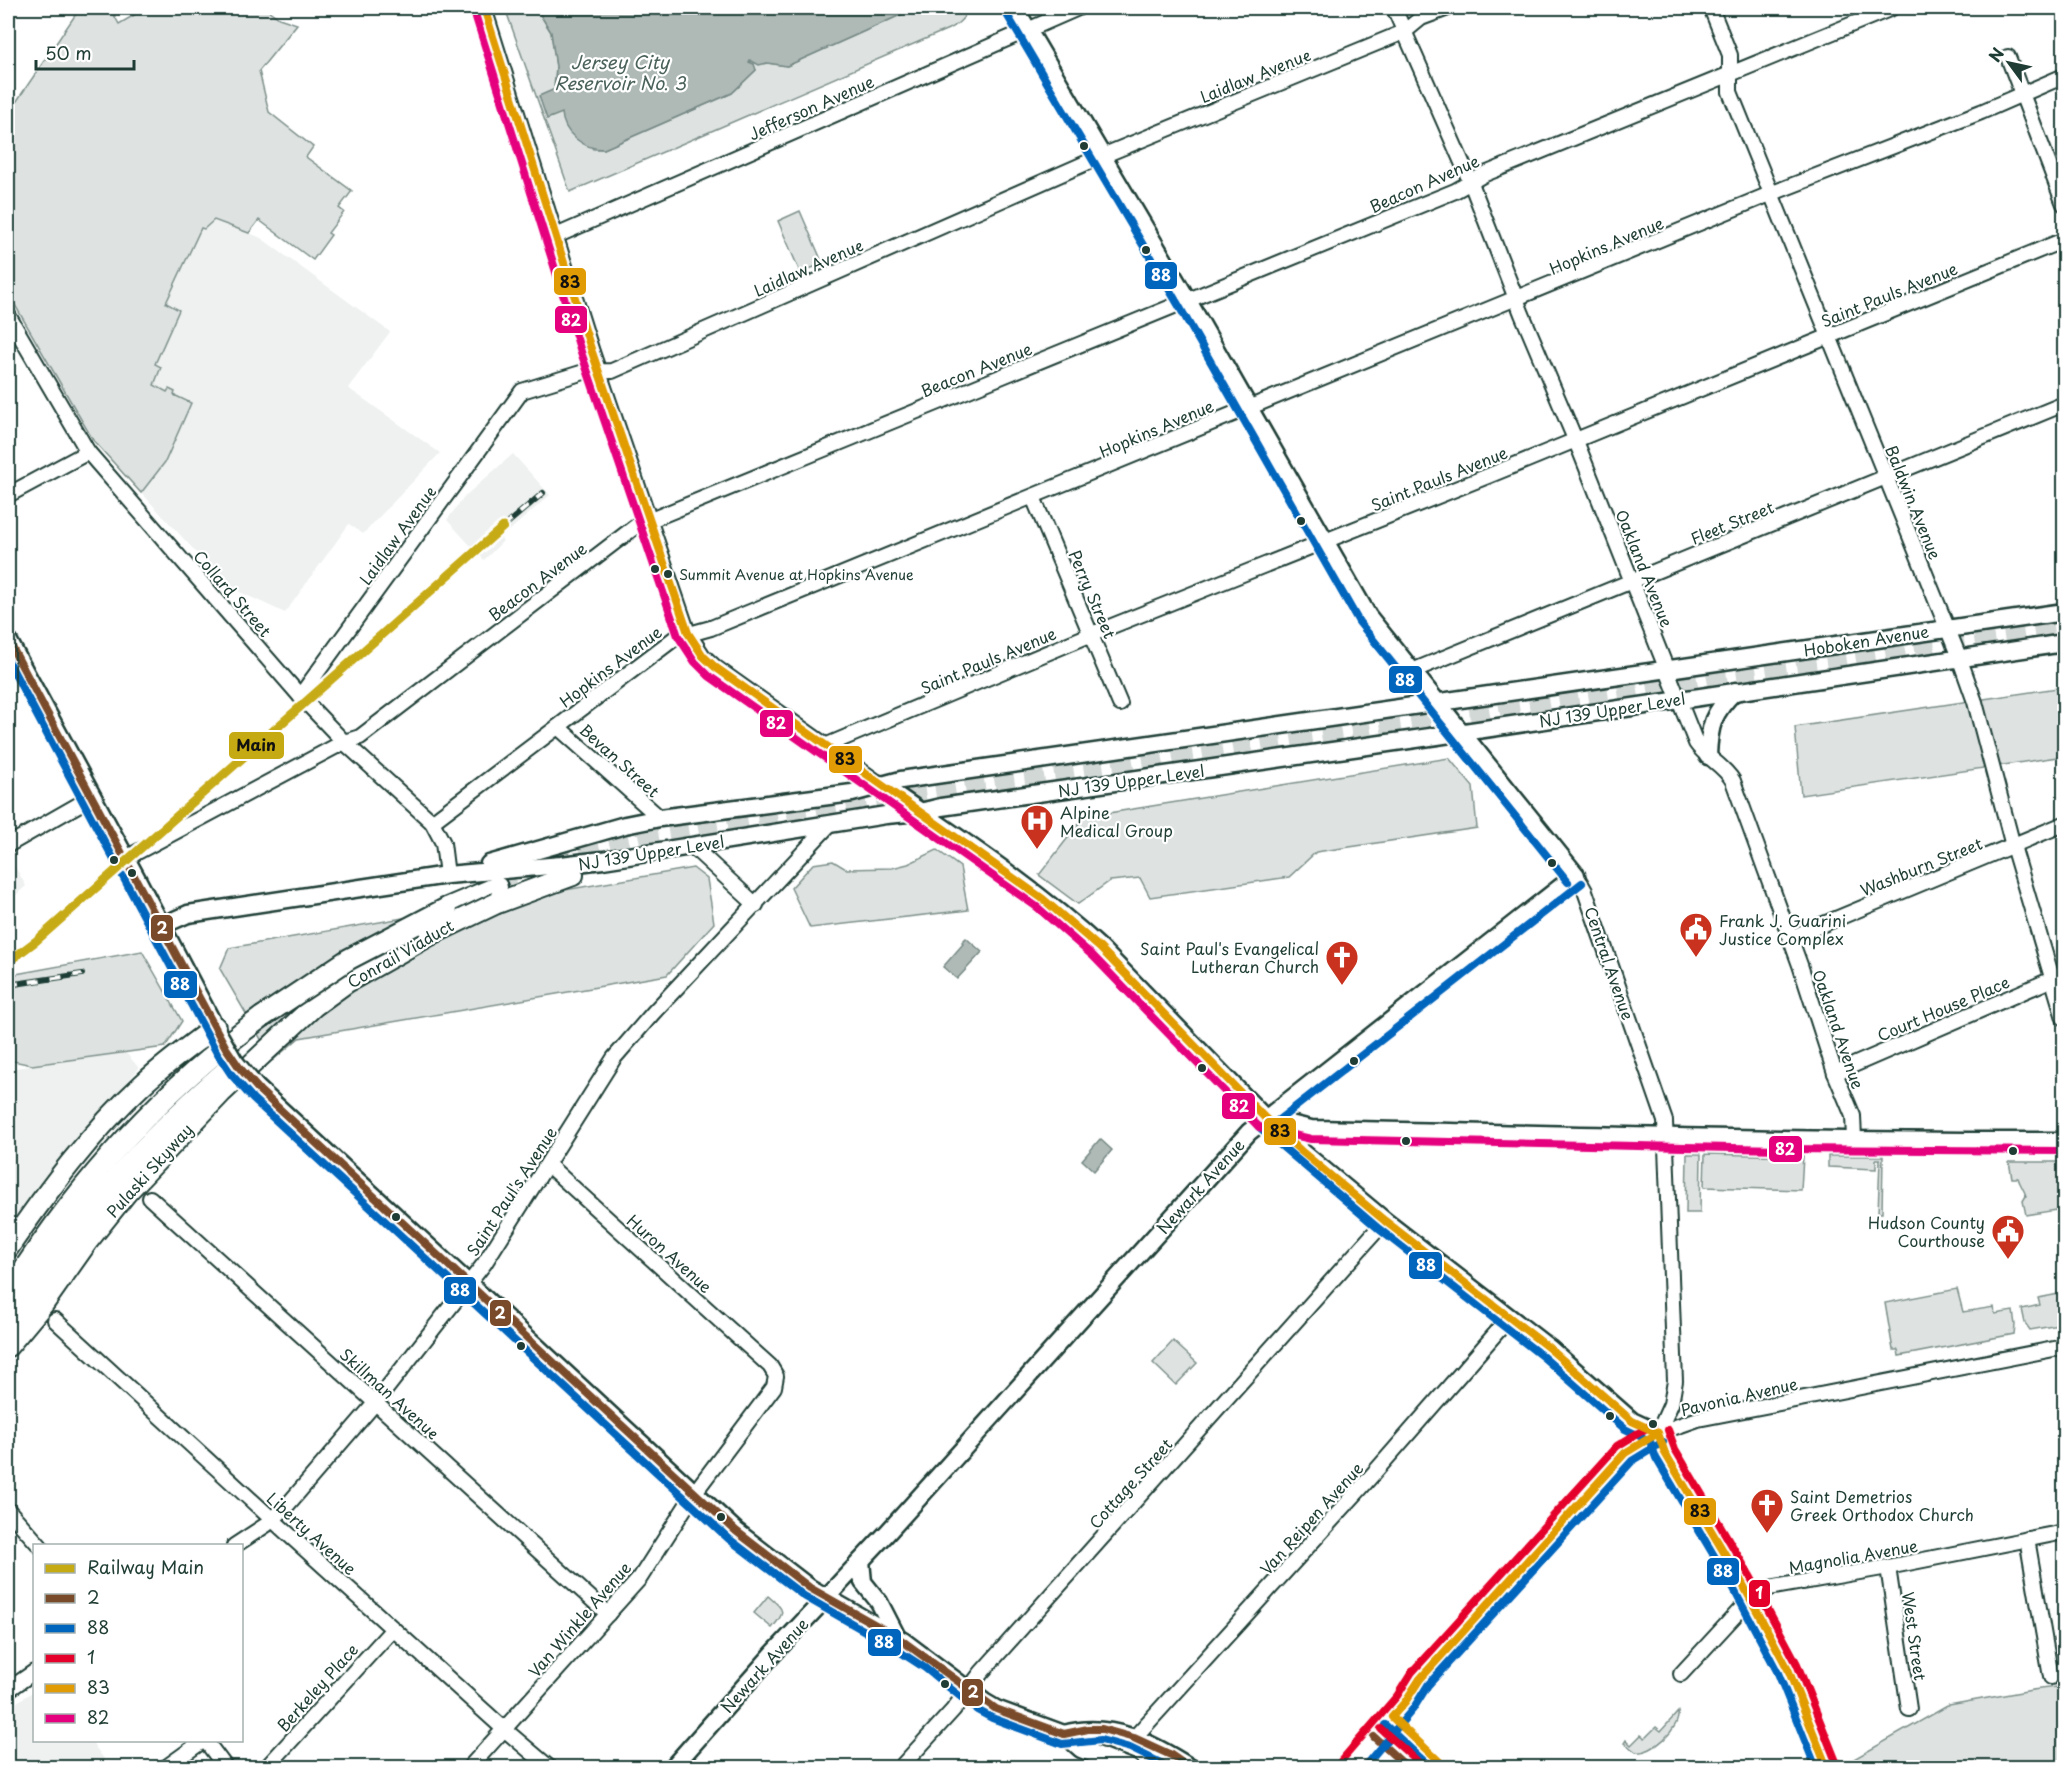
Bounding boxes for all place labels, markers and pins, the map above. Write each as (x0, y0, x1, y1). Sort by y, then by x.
unlabelled marker (1078, 140, 1090, 152)
unlabelled marker (1140, 244, 1152, 256)
unlabelled marker (1295, 515, 1307, 527)
unlabelled marker (649, 563, 661, 575)
place label: Summit Avenue at Hopkins Avenue (679, 564, 914, 585)
marker: Summit Avenue at Hopkins Avenue (662, 568, 674, 580)
place label: Alpine Medical Group (1060, 800, 1173, 842)
hospital icon: Alpine Medical Group (1019, 803, 1055, 850)
unlabelled marker (108, 854, 120, 866)
unlabelled marker (1546, 857, 1558, 869)
unlabelled marker (126, 867, 138, 879)
place label: Frank J. Guarini Justice Complex (1719, 908, 1846, 950)
public building icon: Frank J. Guarini Justice Complex (1678, 911, 1714, 958)
place label: Saint Paul's Evangelical Lutheran Church (1140, 936, 1319, 978)
church icon: Saint Paul's Evangelical Lutheran Church (1324, 939, 1360, 986)
unlabelled marker (1348, 1055, 1360, 1067)
unlabelled marker (1196, 1062, 1208, 1074)
unlabelled marker (1400, 1135, 1412, 1147)
unlabelled marker (2007, 1145, 2019, 1157)
place label: Hudson County Courthouse (1868, 1210, 1985, 1252)
unlabelled marker (390, 1211, 402, 1223)
public building icon: Hudson County Courthouse (1990, 1213, 2026, 1260)
unlabelled marker (515, 1340, 527, 1352)
unlabelled marker (1604, 1410, 1616, 1422)
unlabelled marker (1647, 1418, 1659, 1430)
place label: Saint Demetrios Greek Orthodox Church (1790, 1484, 1974, 1526)
church icon: Saint Demetrios Greek Orthodox Church (1749, 1487, 1785, 1534)
unlabelled marker (715, 1511, 727, 1523)
unlabelled marker (939, 1678, 951, 1690)

